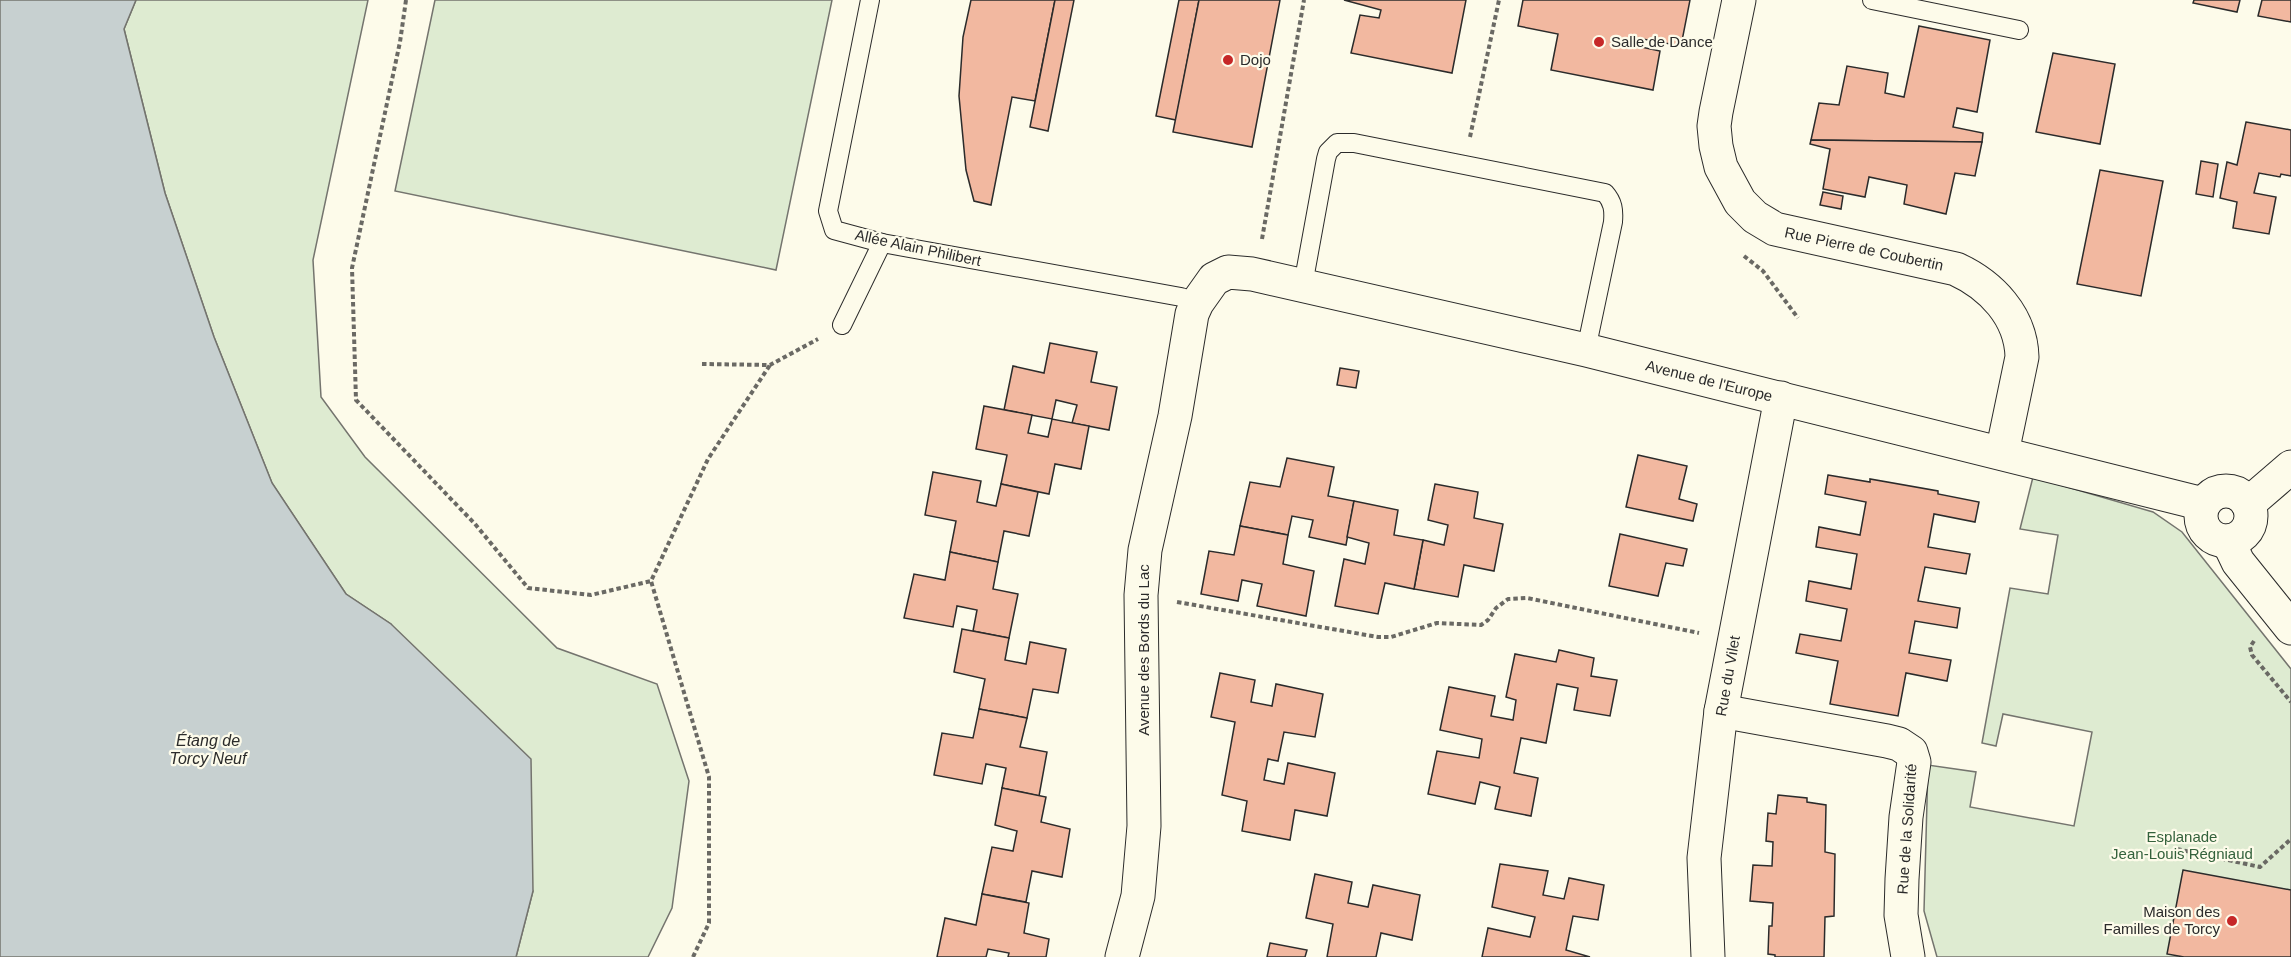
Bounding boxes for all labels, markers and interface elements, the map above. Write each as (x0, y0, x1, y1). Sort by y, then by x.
place label: Salle de Dance (1611, 33, 1713, 50)
marker: Salle de Dance (1592, 35, 1606, 49)
place label: Dojo (1240, 51, 1271, 68)
marker: Dojo (1221, 53, 1235, 67)
street label: Rue Pierre de Coubertin (1783, 223, 1945, 274)
street label: Allée Alain Philibert (854, 226, 983, 269)
street label: Avenue de l'Europe (1644, 357, 1774, 405)
street label: Avenue des Bords du Lac (1135, 564, 1152, 736)
street label: Rue du Vilet (1712, 634, 1743, 717)
water label: Étang de Torcy Neuf (170, 731, 248, 767)
street label: Rue de la Solidarité (1893, 763, 1920, 895)
park label: Esplanade Jean-Louis Régniaud (2111, 828, 2253, 862)
place label: Maison des Familles de Torcy (2104, 903, 2220, 937)
marker: Maison des Familles de Torcy (2225, 914, 2239, 928)

